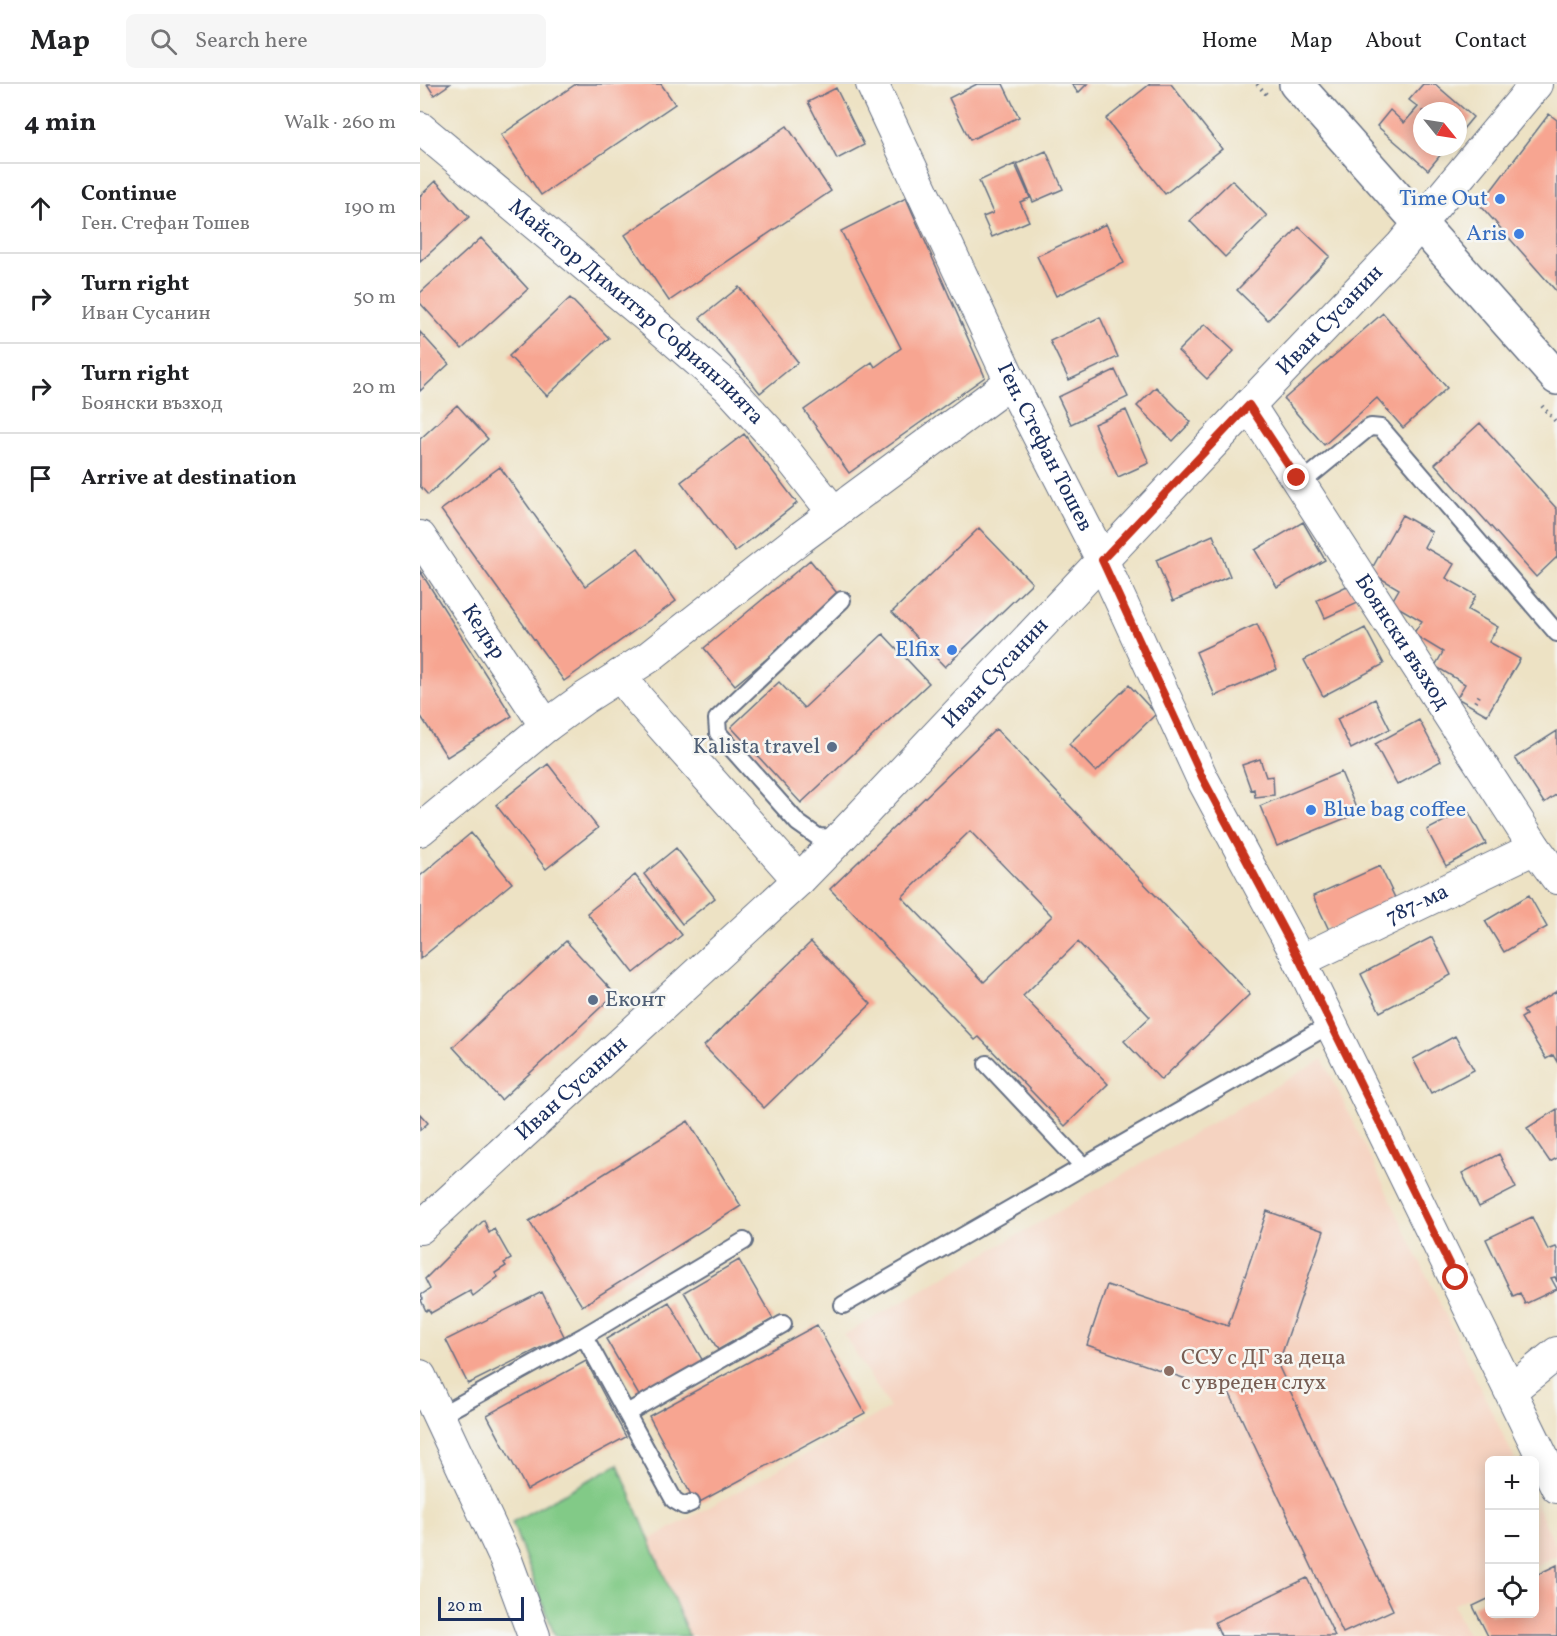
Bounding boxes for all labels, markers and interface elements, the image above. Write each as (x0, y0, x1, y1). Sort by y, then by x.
search box (126, 14, 546, 68)
text: Map (30, 22, 90, 61)
icon: search (147, 25, 180, 58)
text: Search here (195, 26, 308, 57)
text: Home (1202, 27, 1257, 56)
text: Map (1290, 27, 1332, 56)
text: About (1365, 27, 1422, 56)
text: Contact (1455, 27, 1527, 56)
north arrow (1413, 102, 1467, 156)
text: 4 min (24, 105, 96, 141)
text: Walk · 260 m (284, 109, 396, 137)
text: Continue (81, 179, 177, 210)
place label: Time Out (1399, 184, 1488, 215)
icon: ahead (24, 192, 57, 225)
street label: Майстор Димитър Софиянлията (501, 192, 771, 432)
marker: Time Out (1493, 192, 1507, 206)
text: 190 m (344, 194, 396, 222)
text: Ген. Стефан Тошев (81, 210, 250, 238)
place label: Aris (1466, 219, 1507, 250)
marker: Aris (1512, 227, 1526, 241)
street label: Иван Сусанин (1269, 258, 1390, 383)
text: Turn right (81, 269, 189, 300)
icon: right (24, 282, 57, 315)
text: 50 m (353, 284, 396, 312)
text: Иван Сусанин (81, 300, 211, 328)
street label: Ген. Стефан Тошев (989, 358, 1100, 537)
text: Turn right (81, 359, 189, 390)
icon: right (24, 372, 57, 405)
text: 20 m (352, 374, 396, 402)
text: Боянски възход (81, 390, 223, 418)
icon: arrive (24, 462, 57, 495)
text: Arrive at destination (81, 463, 297, 494)
route end (1283, 464, 1309, 490)
street label: Боянски възход (1347, 568, 1458, 716)
street label: Кедър (453, 598, 513, 666)
street label: Иван Сусанин (935, 611, 1056, 736)
place label: Elfix (895, 635, 940, 666)
marker: Elfix (945, 643, 959, 657)
place label: Kalista travel (693, 732, 820, 763)
marker: Kalista travel (825, 740, 839, 754)
place label: Blue bag coffee (1323, 795, 1466, 826)
marker: Blue bag coffee (1304, 803, 1318, 817)
street label: 787-ма (1381, 876, 1454, 933)
place label: Еконт (605, 985, 666, 1016)
marker: Еконт (586, 993, 600, 1007)
street label: Иван Сусанин (509, 1029, 635, 1148)
route start (1442, 1264, 1468, 1290)
place label: ССУ с ДГ за деца с увреден слух (1181, 1343, 1346, 1399)
marker: ССУ с ДГ за деца с увреден слух (1162, 1364, 1176, 1378)
map controls (1485, 1456, 1539, 1618)
button: + (1485, 1456, 1539, 1510)
button: − (1485, 1510, 1539, 1564)
button: locate (1485, 1564, 1539, 1618)
scale bar (438, 1594, 524, 1622)
text: 20 m (447, 1596, 482, 1618)

